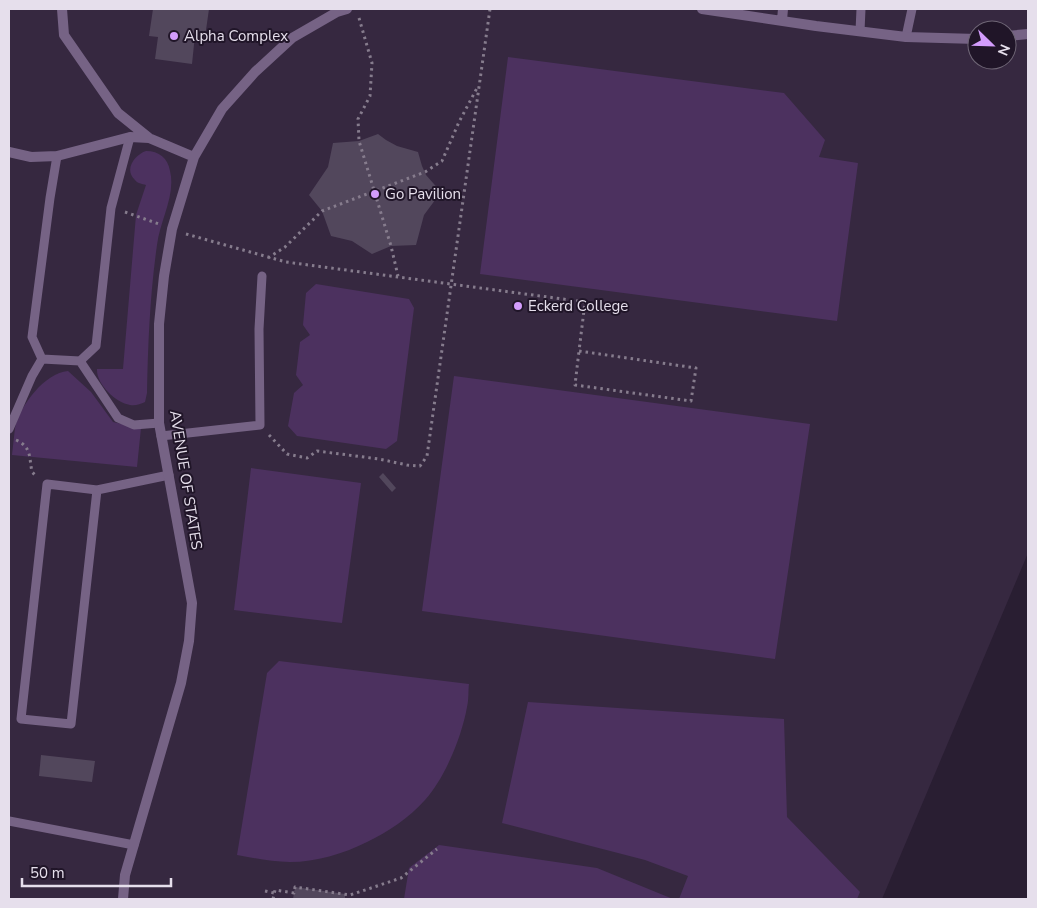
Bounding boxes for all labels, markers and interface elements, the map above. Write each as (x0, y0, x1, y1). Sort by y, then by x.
north arrow (967, 20, 1017, 70)
place label: Alpha Complex (184, 26, 288, 46)
marker: Alpha Complex (168, 30, 180, 42)
text: N (993, 41, 1014, 58)
place label: Go Pavilion (385, 184, 461, 204)
marker: Go Pavilion (369, 188, 381, 200)
place label: Eckerd College (528, 296, 628, 316)
marker: Eckerd College (512, 300, 524, 312)
street label: AVENUE OF STATES (165, 409, 207, 551)
scale bar (22, 856, 171, 888)
text: 50 m (30, 863, 65, 883)

